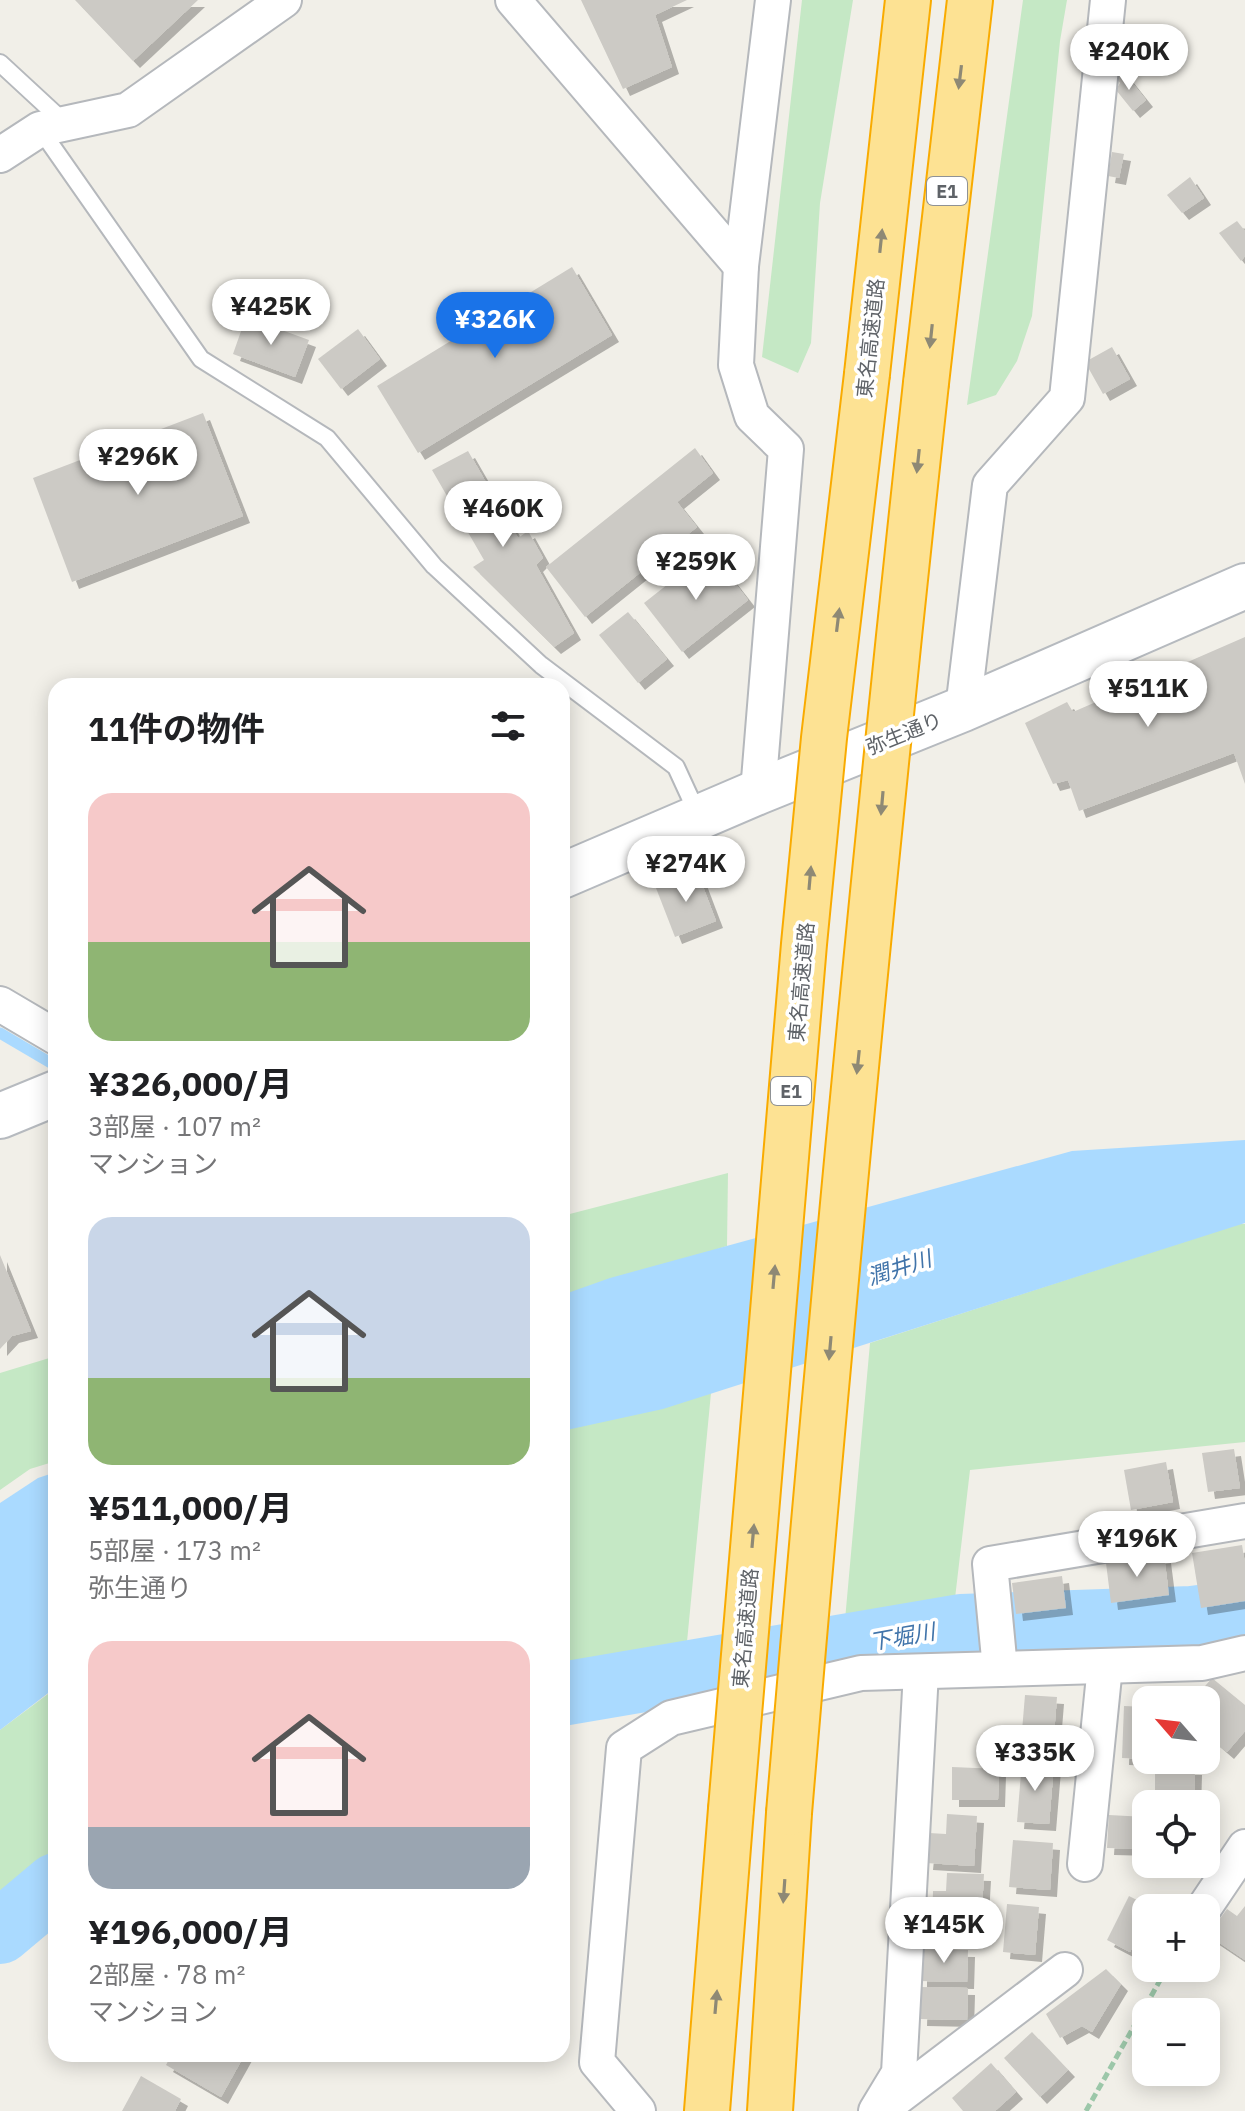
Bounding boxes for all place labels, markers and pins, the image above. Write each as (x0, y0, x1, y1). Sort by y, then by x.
pin: ¥240K (1073, 24, 1185, 92)
pin: ¥425K (215, 279, 327, 347)
pin: ¥326K (439, 292, 551, 360)
pin: ¥296K (82, 429, 194, 497)
pin: ¥460K (447, 481, 559, 549)
pin: ¥259K (640, 534, 752, 602)
pin: ¥511K (1092, 661, 1204, 729)
pin: ¥274K (630, 836, 742, 904)
pin: ¥196K (1081, 1511, 1193, 1579)
pin: ¥335K (979, 1725, 1091, 1793)
pin: ¥145K (888, 1897, 1000, 1965)

